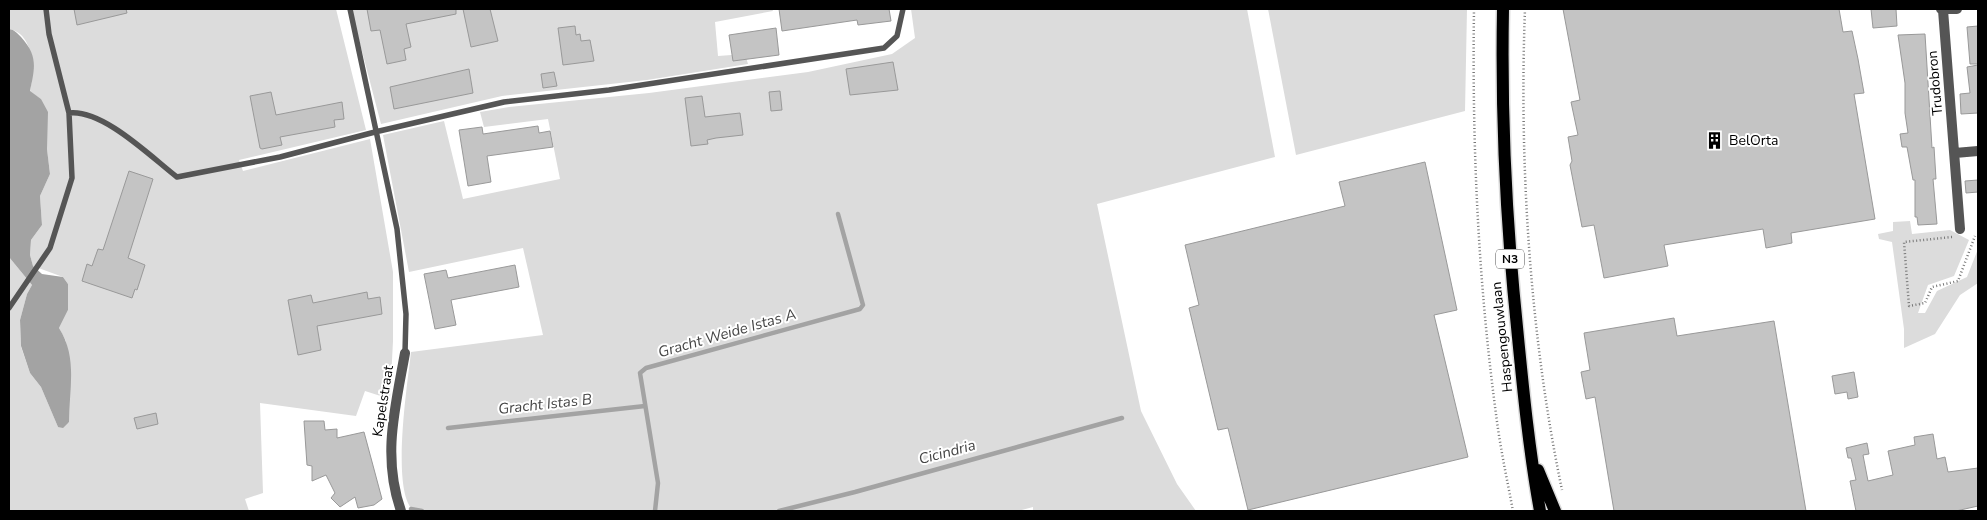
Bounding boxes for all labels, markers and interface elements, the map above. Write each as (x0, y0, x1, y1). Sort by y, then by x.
street label: Trudobron (1923, 50, 1947, 116)
building icon: BelOrta (1705, 130, 1725, 150)
place label: BelOrta (1729, 131, 1778, 150)
road number: N3 (1496, 250, 1524, 268)
street label: Haspengouwlaan (1487, 281, 1517, 393)
water label: Gracht Weide Istas A (656, 304, 798, 362)
street label: Kapelstraat (368, 364, 398, 438)
water label: Gracht Istas B (497, 389, 593, 419)
water label: Cicindria (916, 435, 978, 469)

